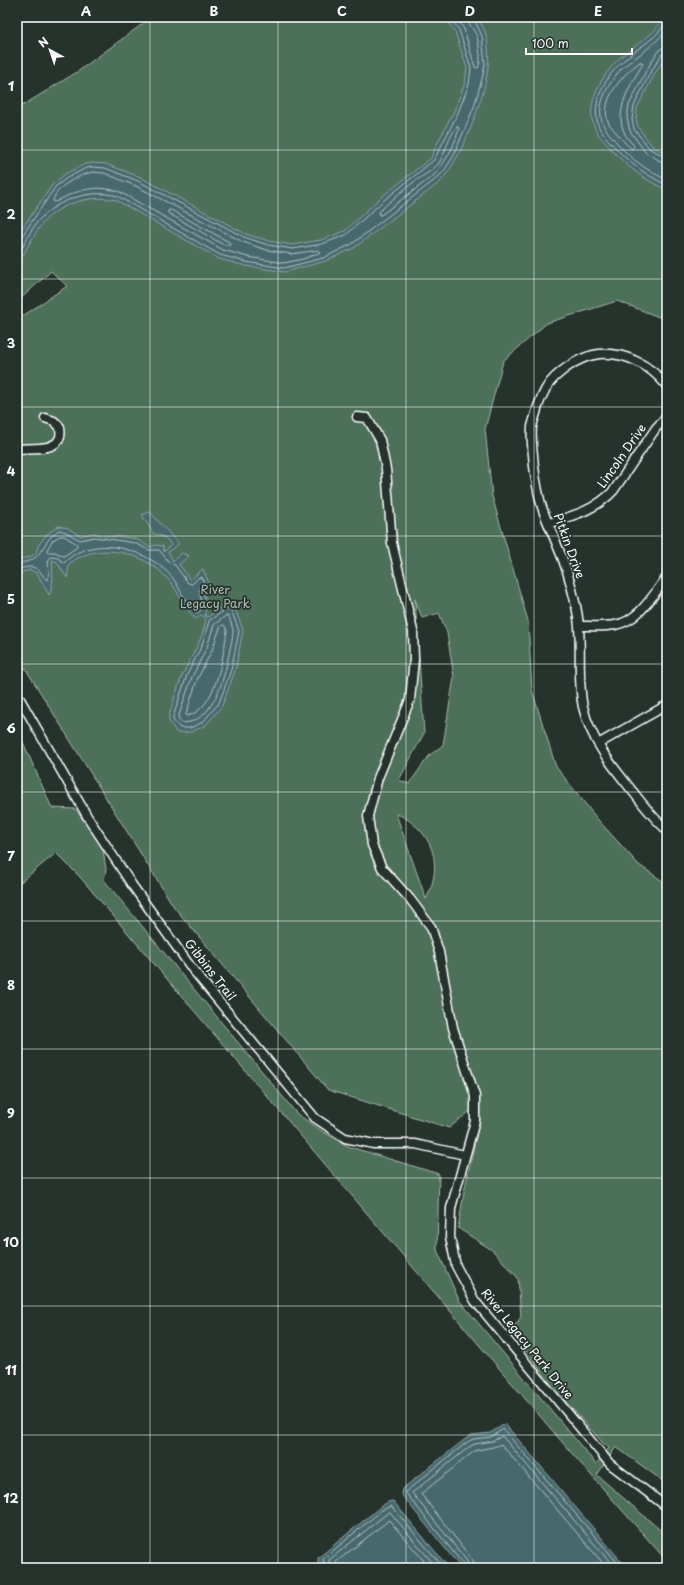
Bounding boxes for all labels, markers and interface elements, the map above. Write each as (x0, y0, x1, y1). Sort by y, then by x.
text: A (81, 1, 91, 20)
text: B (210, 1, 219, 20)
text: C (337, 1, 347, 20)
text: D (465, 1, 475, 20)
text: E (594, 1, 602, 20)
north arrow (30, 30, 70, 70)
scale bar (526, 30, 632, 56)
text: N (34, 32, 52, 51)
text: 100 m (532, 34, 569, 52)
text: 1 (8, 76, 14, 95)
text: 2 (6, 204, 16, 223)
text: 3 (7, 333, 16, 352)
street label: Lincoln Drive (592, 420, 650, 491)
text: 4 (7, 461, 16, 480)
street label: Pitkin Drive (550, 511, 590, 581)
park label: River Legacy Park (180, 580, 250, 612)
text: 5 (7, 589, 15, 608)
text: 6 (6, 718, 16, 737)
text: 7 (7, 846, 15, 865)
street label: Gibbins Trail (181, 935, 241, 1004)
text: 8 (7, 975, 15, 994)
text: 9 (7, 1103, 15, 1122)
text: 10 (3, 1232, 19, 1251)
street label: River Legacy Park Drive (477, 1284, 578, 1403)
text: 11 (5, 1360, 17, 1379)
text: 12 (3, 1488, 19, 1507)

